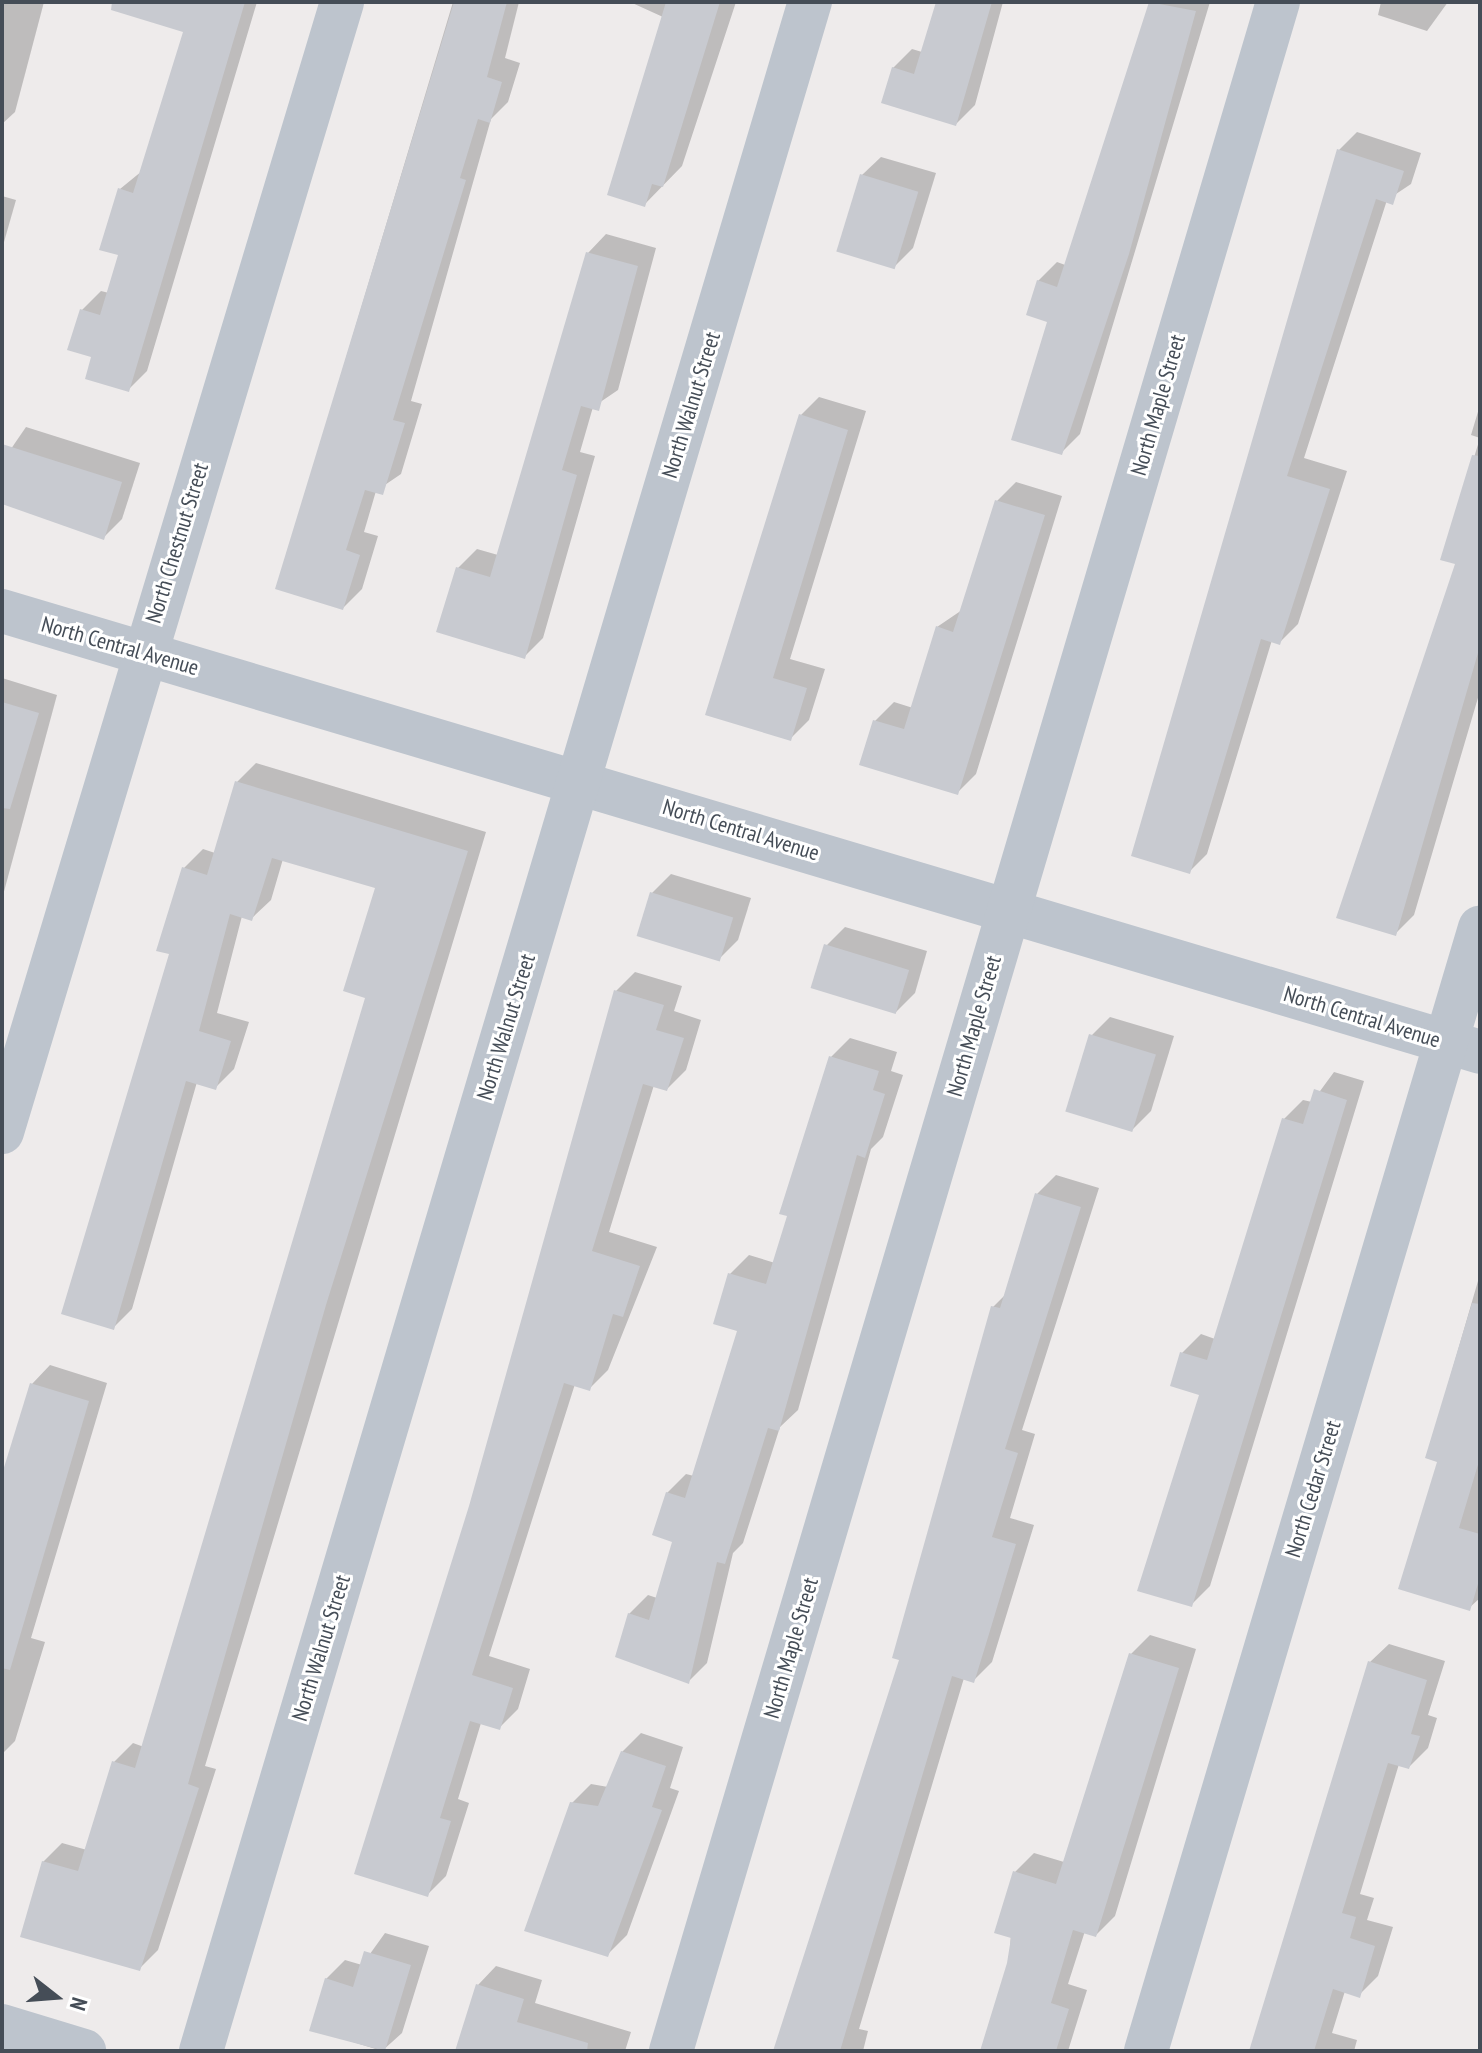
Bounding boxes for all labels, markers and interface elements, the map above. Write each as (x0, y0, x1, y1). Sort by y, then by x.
street label: North Walnut Street (656, 329, 726, 481)
street label: North Maple Street (1125, 332, 1191, 478)
street label: North Chestnut Street (140, 460, 214, 626)
street label: North Central Avenue (38, 611, 202, 681)
street label: North Central Avenue (659, 794, 823, 866)
street label: North Walnut Street (471, 951, 541, 1103)
street label: North Maple Street (941, 953, 1007, 1099)
street label: North Central Avenue (1280, 981, 1444, 1053)
street label: North Cedar Street (1280, 1418, 1346, 1560)
street label: North Walnut Street (286, 1572, 356, 1724)
street label: North Maple Street (758, 1575, 824, 1721)
north arrow (16, 1957, 96, 2037)
text: N (64, 1994, 94, 2014)

